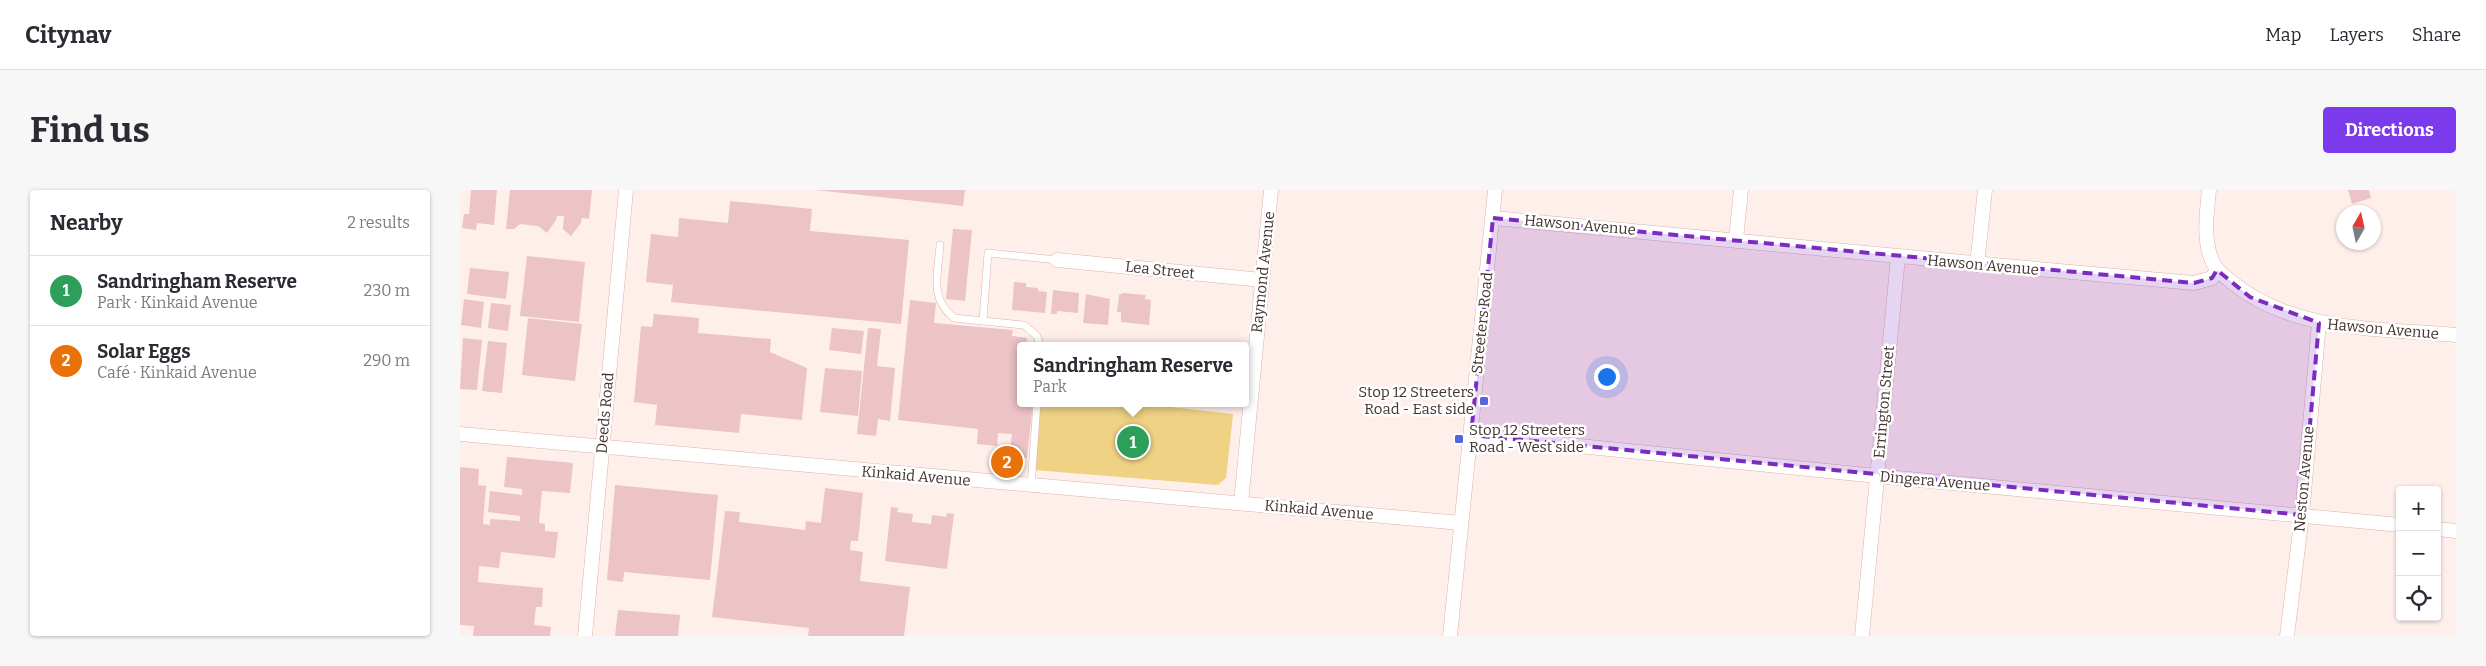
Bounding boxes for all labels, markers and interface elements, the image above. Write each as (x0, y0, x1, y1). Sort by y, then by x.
text: Citynav (25, 21, 111, 49)
text: Map (2265, 24, 2301, 46)
text: Layers (2329, 24, 2384, 46)
text: Share (2412, 24, 2461, 46)
button: Directions (2323, 107, 2456, 153)
text: Find us (30, 109, 150, 151)
north arrow (2336, 205, 2381, 250)
text: Nearby (50, 210, 123, 236)
street label: Raymond Avenue (1248, 210, 1278, 334)
street label: Hawson Avenue (1523, 211, 1637, 239)
text: 2 results (347, 213, 410, 232)
street label: Hawson Avenue (1926, 251, 2040, 279)
street label: Lea Street (1124, 257, 1196, 283)
text: Sandringham Reserve (97, 270, 297, 293)
street label: Streeters Road (1468, 271, 1496, 375)
text: 1 (63, 281, 69, 300)
text: 230 m (363, 281, 410, 300)
text: Park · Kinkaid Avenue (97, 293, 258, 312)
street label: Hawson Avenue (2326, 315, 2440, 343)
text: Solar Eggs (97, 340, 191, 363)
popup (1017, 342, 1249, 407)
street label: Errington Street (1870, 344, 1898, 459)
text: 2 (61, 351, 71, 370)
text: 290 m (363, 351, 410, 370)
text: Sandringham Reserve (1033, 354, 1233, 377)
text: Café · Kinkaid Avenue (97, 363, 257, 382)
your location (1594, 364, 1620, 390)
street label: Deeds Road (592, 372, 618, 454)
text: Park (1033, 377, 1067, 396)
place label: Stop 12 Streeters Road - East side (1358, 383, 1474, 418)
marker: Stop 12 Streeters Road - East side (1478, 395, 1490, 407)
place label: Stop 12 Streeters Road - West side (1469, 421, 1585, 456)
pin: 1 (1117, 423, 1149, 461)
street label: Neston Avenue (2290, 425, 2318, 533)
marker: Stop 12 Streeters Road - West side (1453, 433, 1465, 445)
pin: 2 (991, 443, 1023, 481)
street label: Kinkaid Avenue (861, 462, 971, 490)
street label: Dingera Avenue (1879, 467, 1991, 495)
map controls (2396, 486, 2441, 621)
button: + (2396, 486, 2441, 531)
street label: Kinkaid Avenue (1264, 496, 1374, 524)
button: − (2396, 531, 2441, 576)
button: locate (2396, 576, 2441, 621)

